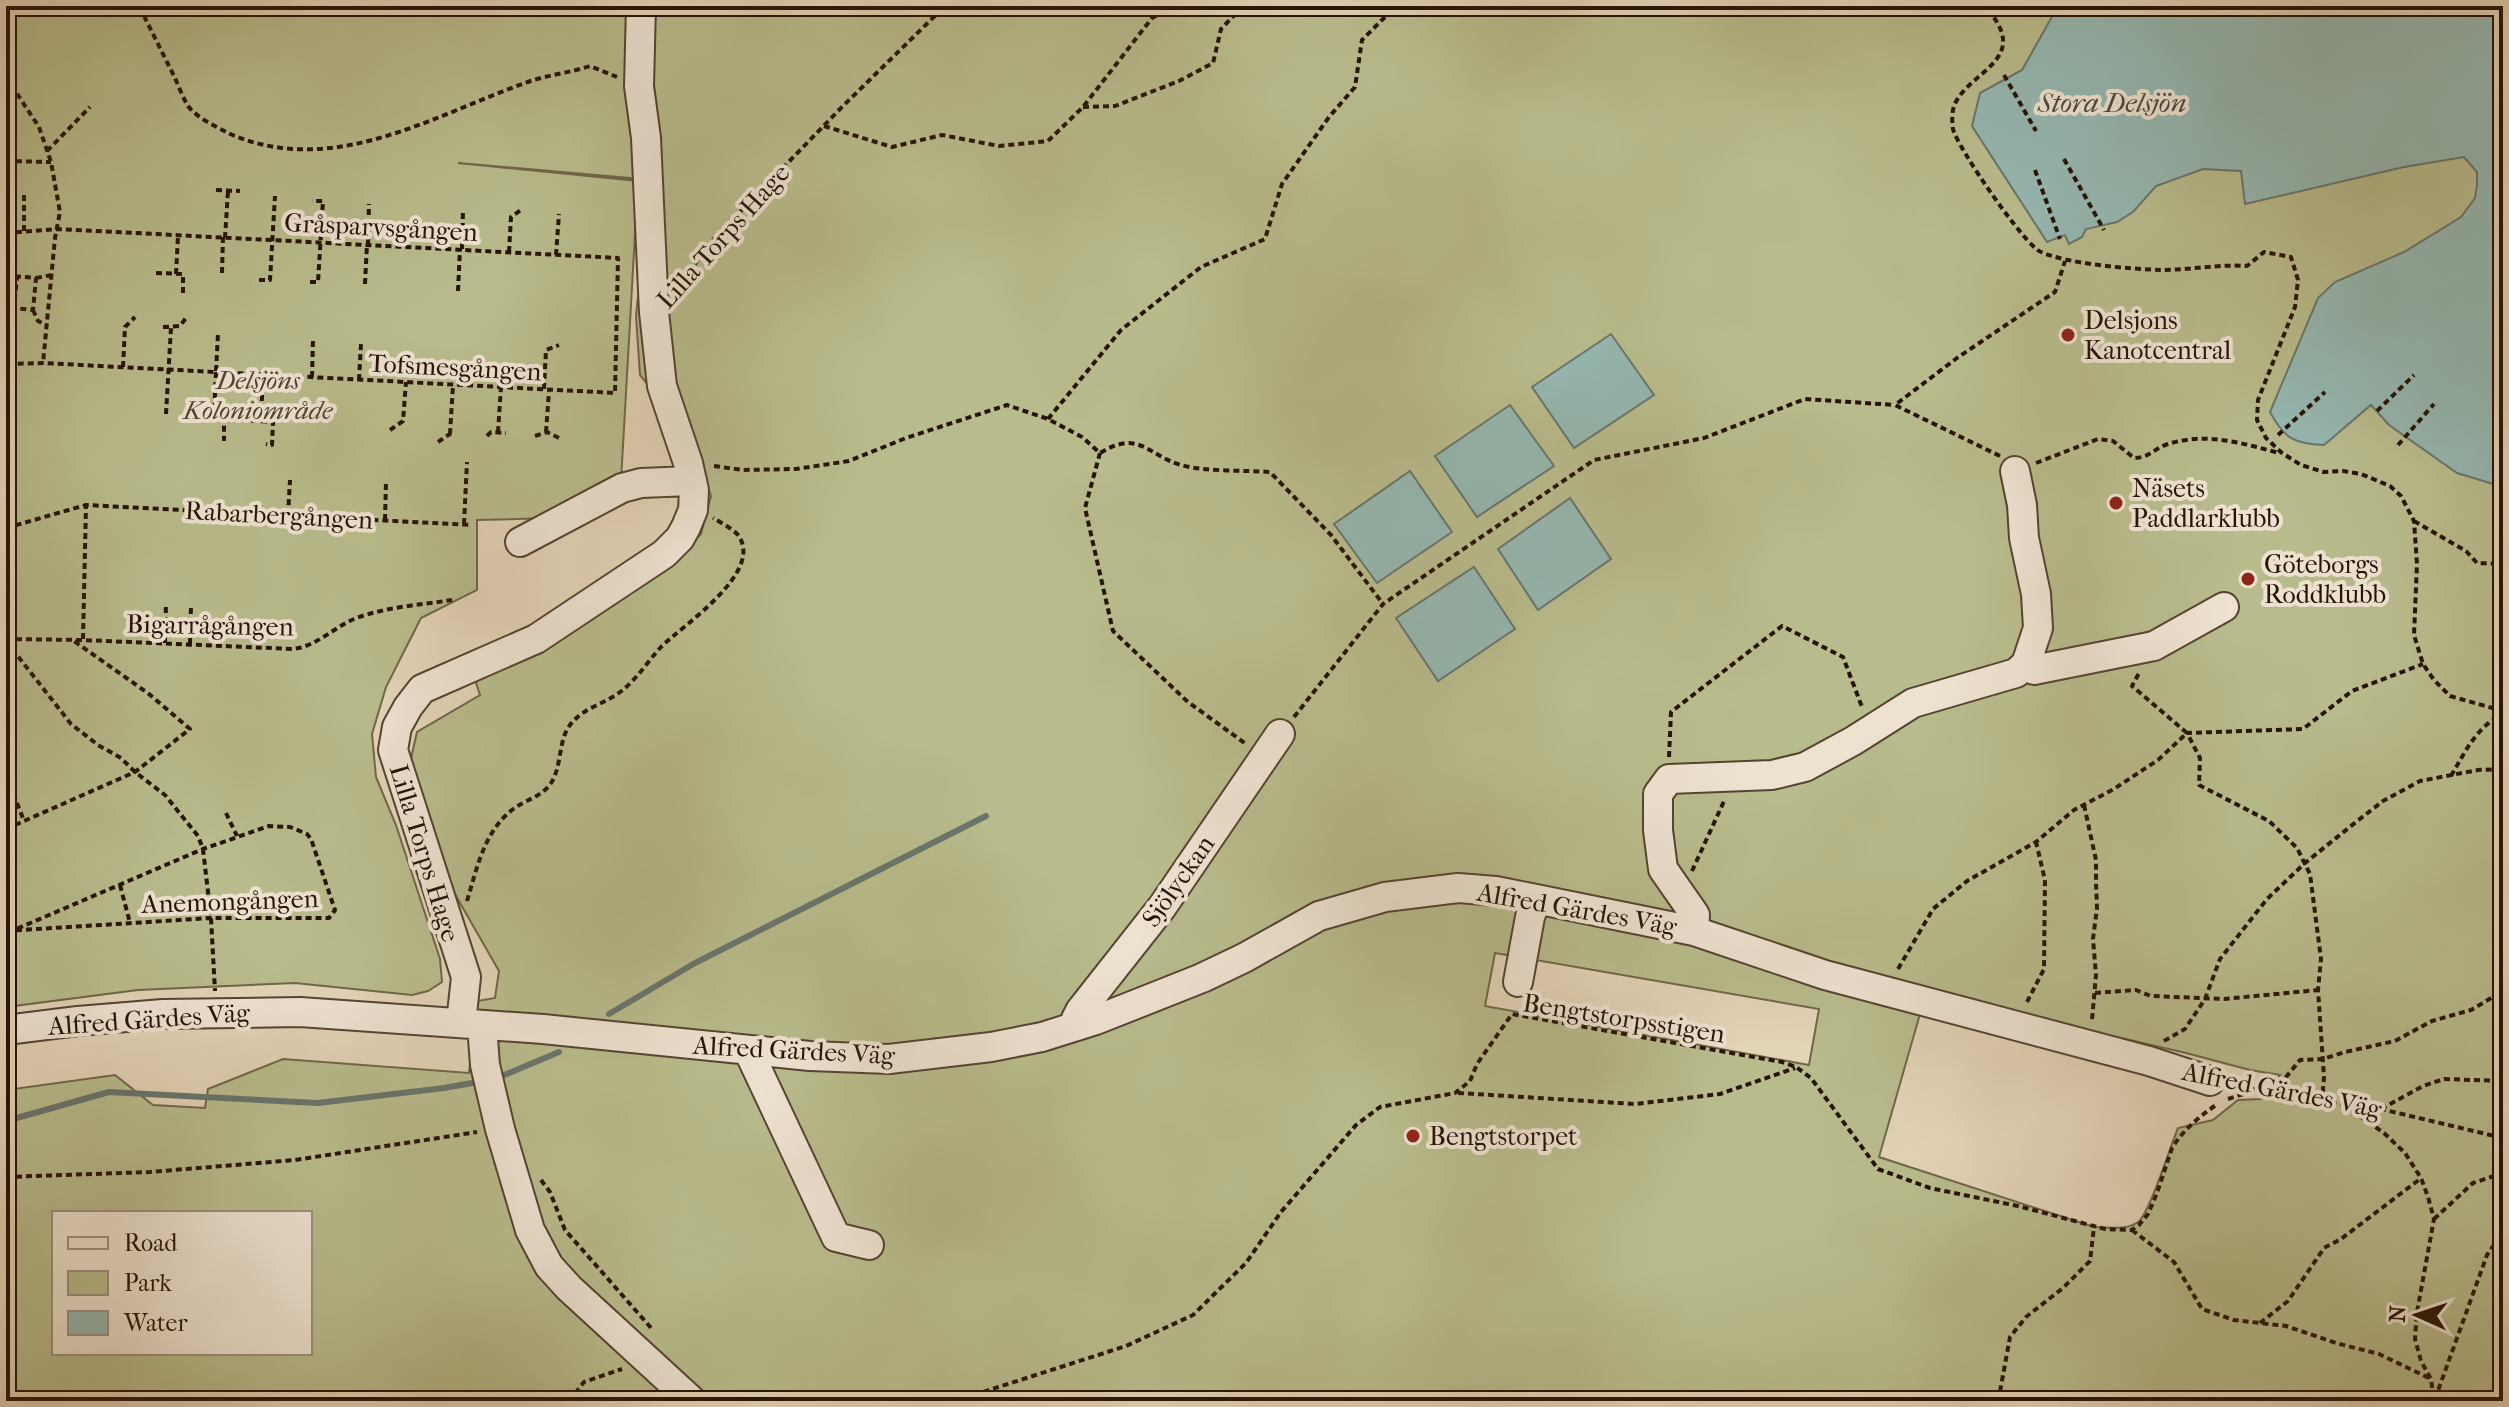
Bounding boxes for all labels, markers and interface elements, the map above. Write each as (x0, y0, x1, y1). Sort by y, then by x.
water label: Stora Delsjön (2037, 86, 2186, 119)
street label: Lilla Torps Hage (650, 158, 796, 315)
street label: Gråsparvsgången (283, 207, 479, 248)
place label: Delsjons Kanotcentral (2084, 305, 2231, 366)
marker: Delsjons Kanotcentral (2059, 326, 2077, 344)
street label: Tofsmesgången (368, 347, 542, 388)
park label: Delsjöns Koloniområde (182, 365, 334, 426)
place label: Näsets Paddlarklubb (2132, 473, 2280, 534)
marker: Näsets Paddlarklubb (2107, 494, 2125, 512)
street label: Rabarbergången (184, 495, 374, 536)
place label: Göteborgs Roddklubb (2264, 549, 2386, 610)
marker: Göteborgs Roddklubb (2239, 570, 2257, 588)
street label: Bigarrågången (126, 609, 294, 642)
street label: Lilla Torps Hage (383, 761, 466, 946)
street label: Sjölyckan (1136, 829, 1221, 933)
street label: Alfred Gärdes Väg (1474, 877, 1680, 942)
street label: Anemongången (140, 883, 319, 920)
street label: Bengtstorpsstigen (1521, 987, 1727, 1050)
street label: Alfred Gärdes Väg (46, 997, 252, 1042)
street label: Alfred Gärdes Väg (691, 1030, 897, 1071)
street label: Alfred Gärdes Väg (2179, 1056, 2385, 1125)
place label: Bengtstorpet (1429, 1121, 1578, 1152)
marker: Bengtstorpet (1404, 1127, 1422, 1145)
legend (52, 1211, 312, 1355)
text: Road (124, 1229, 178, 1257)
text: Park (124, 1269, 172, 1297)
north arrow (2377, 1275, 2457, 1355)
text: N (2385, 1305, 2411, 1323)
text: Water (123, 1309, 188, 1337)

